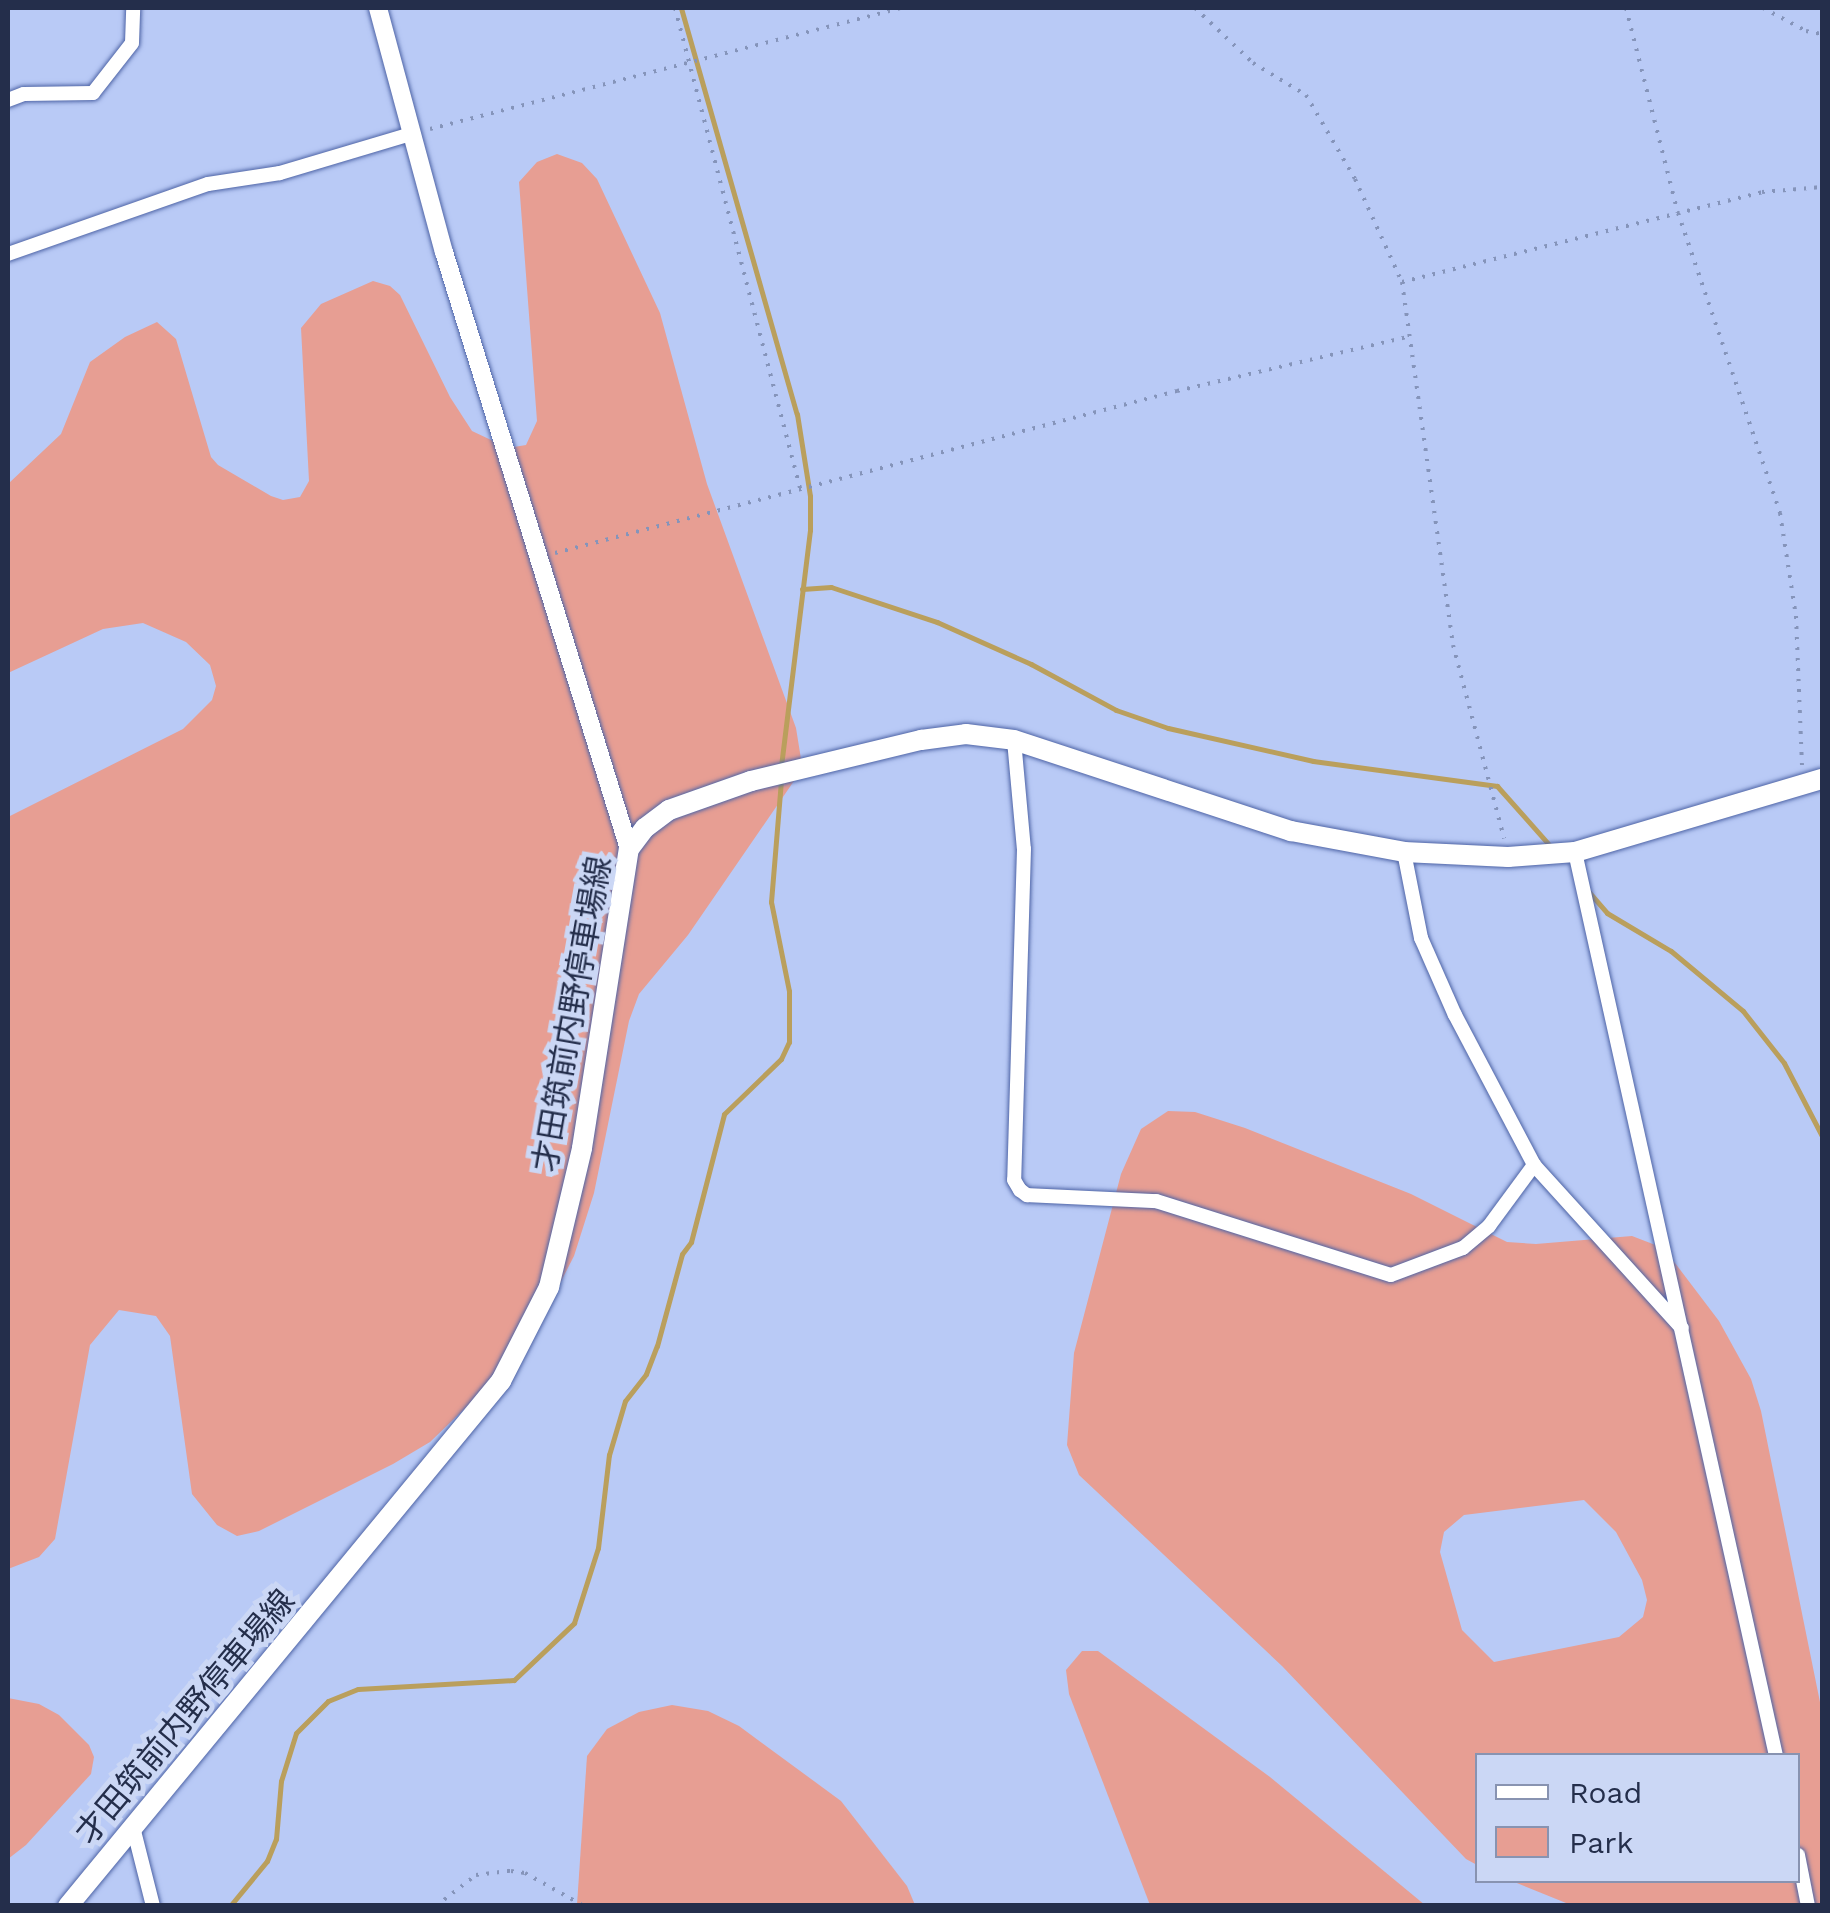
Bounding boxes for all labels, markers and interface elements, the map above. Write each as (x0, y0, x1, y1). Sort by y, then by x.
street label: 才田筑前内野停車場線 (525, 853, 619, 1175)
street label: 才田筑前内野停車場線 (67, 1582, 303, 1852)
legend (1475, 1753, 1800, 1883)
text: Road (1569, 1775, 1642, 1810)
text: Park (1569, 1825, 1634, 1860)

